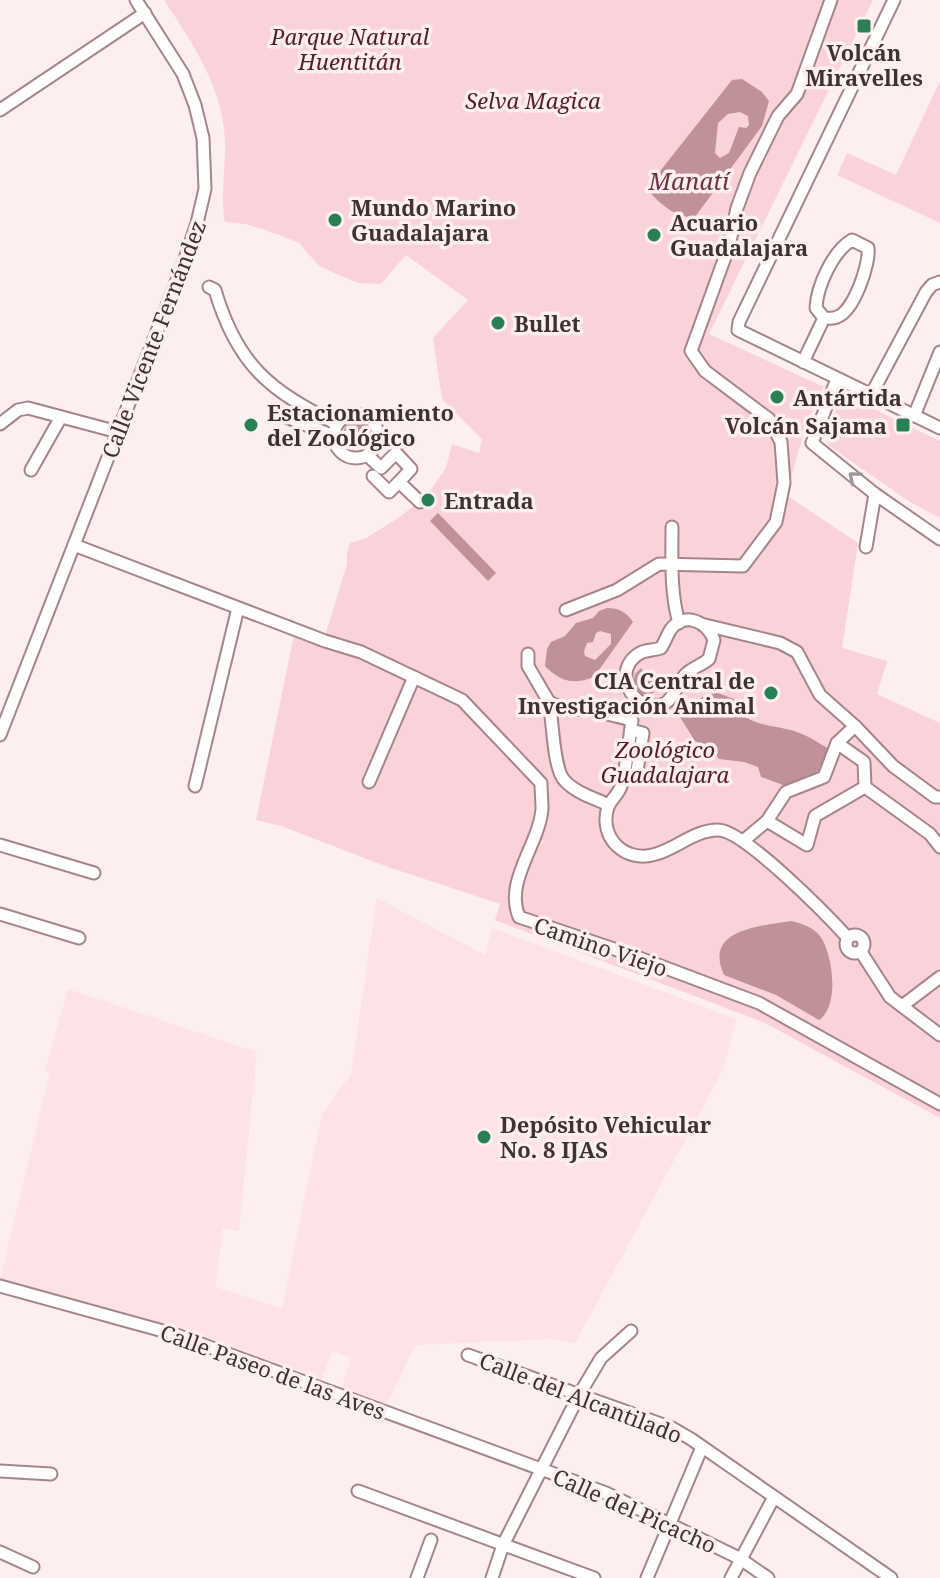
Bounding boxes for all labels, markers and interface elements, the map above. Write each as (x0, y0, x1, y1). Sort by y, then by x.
marker: Volcán Miravelles (855, 17, 873, 35)
park label: Parque Natural Huentitán (270, 21, 429, 76)
place label: Volcán Miravelles (805, 37, 923, 92)
park label: Selva Magica (465, 85, 601, 115)
water label: Manatí (648, 164, 732, 197)
place label: Mundo Marino Guadalajara (351, 192, 516, 247)
place label: Acuario Guadalajara (670, 207, 808, 262)
marker: Mundo Marino Guadalajara (326, 211, 344, 229)
street label: Calle Vicente Fernández (94, 216, 212, 462)
marker: Acuario Guadalajara (645, 226, 663, 244)
place label: Bullet (514, 308, 581, 338)
marker: Bullet (489, 314, 507, 332)
place label: Antártida (793, 382, 902, 412)
marker: Antártida (768, 388, 786, 406)
place label: Estacionamiento del Zoológico (267, 397, 454, 452)
place label: Volcán Sajama (725, 410, 887, 440)
marker: Estacionamiento del Zoológico (242, 416, 260, 434)
marker: Volcán Sajama (894, 416, 912, 434)
one-way arrow (849, 472, 863, 487)
place label: Entrada (444, 485, 534, 515)
marker: Entrada (419, 491, 437, 509)
place label: CIA Central de Investigación Animal (518, 665, 755, 720)
marker: CIA Central de Investigación Animal (762, 684, 780, 702)
park label: Zoológico Guadalajara (601, 734, 729, 789)
street label: Camino Viejo (530, 909, 672, 983)
place label: Depósito Vehicular No. 8 IJAS (500, 1109, 712, 1164)
marker: Depósito Vehicular No. 8 IJAS (475, 1128, 493, 1146)
street label: Calle Paseo de las Aves (156, 1316, 390, 1426)
street label: Calle del Alcantilado (475, 1345, 687, 1449)
street label: Calle del Picacho (549, 1461, 721, 1559)

